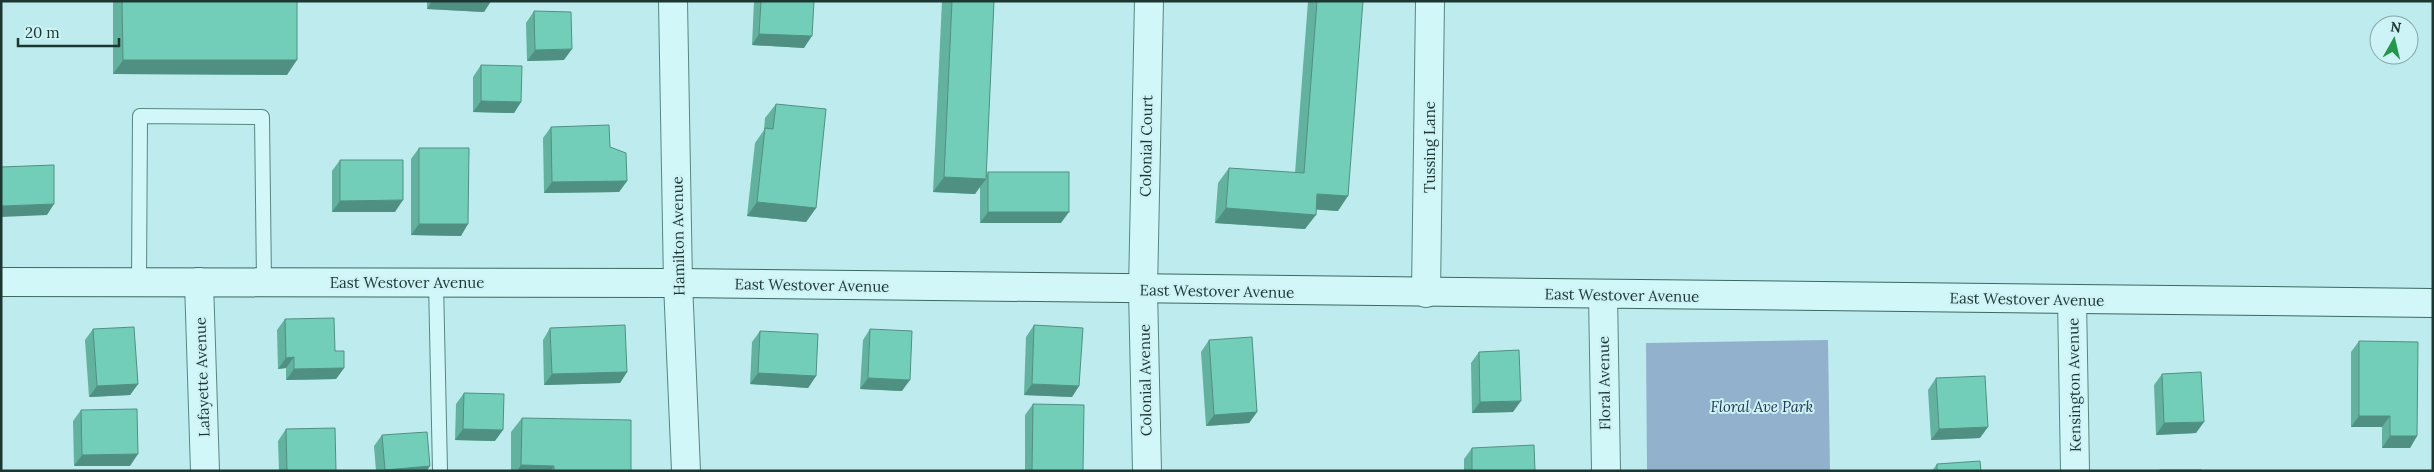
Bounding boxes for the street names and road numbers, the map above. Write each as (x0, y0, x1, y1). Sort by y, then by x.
street label: Colonial Court (1136, 95, 1156, 197)
street label: Tussing Lane (1420, 101, 1439, 193)
street label: Hamilton Avenue (667, 176, 689, 296)
street label: East Westover Avenue (330, 273, 484, 292)
street label: East Westover Avenue (735, 274, 889, 296)
street label: East Westover Avenue (1140, 280, 1294, 302)
street label: East Westover Avenue (1545, 284, 1699, 306)
street label: East Westover Avenue (1950, 288, 2104, 310)
street label: Lafayette Avenue (190, 317, 214, 437)
street label: Kensington Avenue (2063, 318, 2085, 452)
street label: Colonial Avenue (1135, 324, 1155, 436)
street label: Floral Avenue (1594, 336, 1614, 430)

